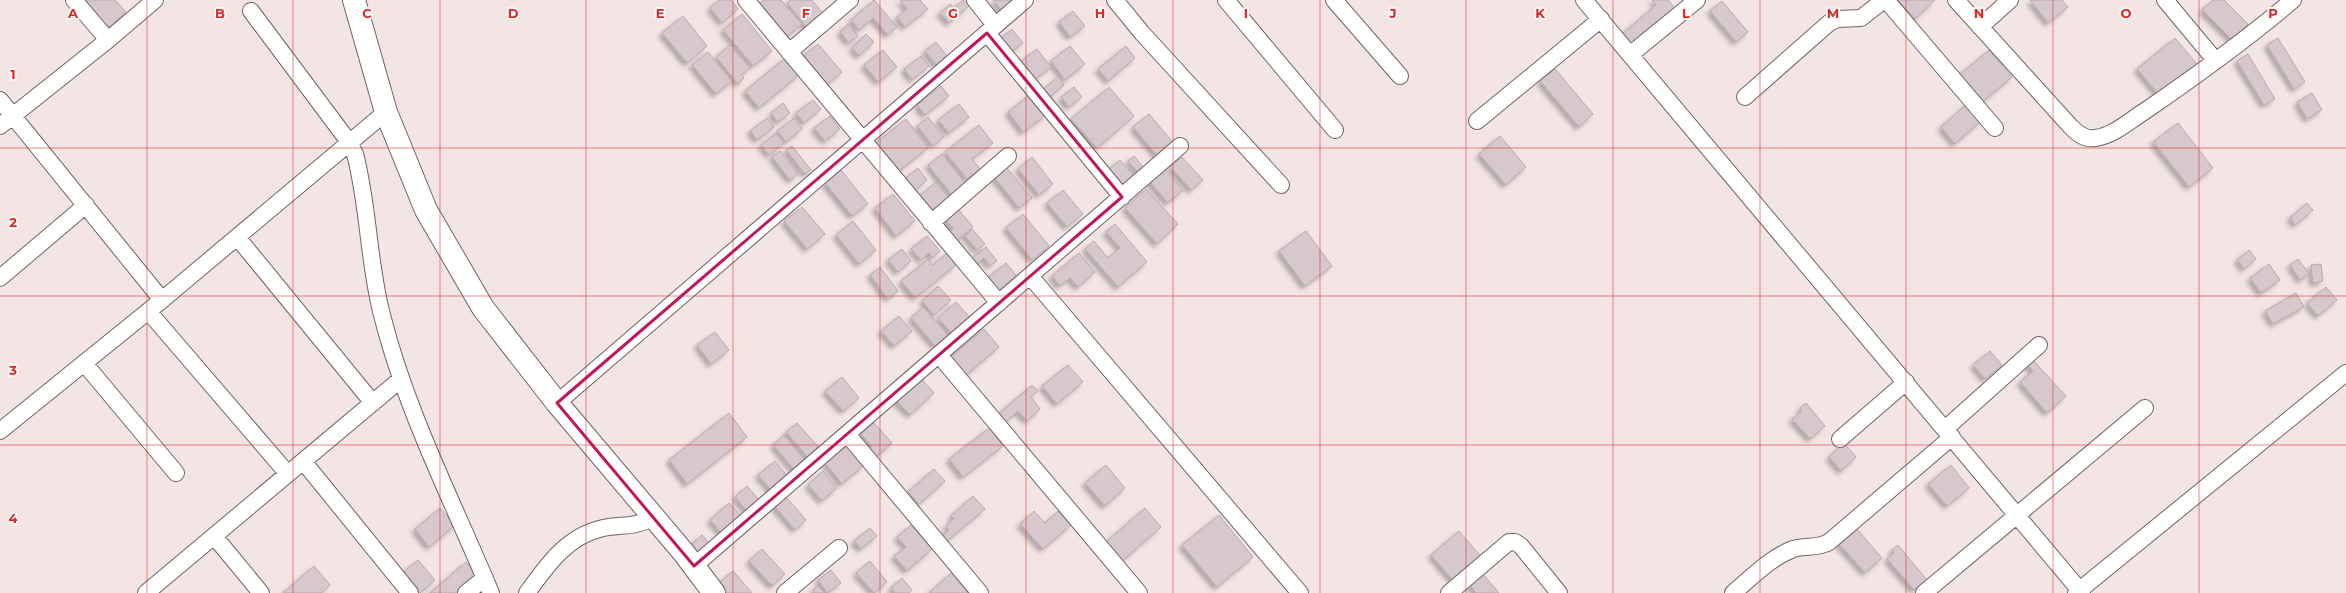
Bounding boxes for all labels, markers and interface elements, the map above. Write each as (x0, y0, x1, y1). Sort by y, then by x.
text: A (67, 5, 79, 21)
text: B (215, 5, 225, 21)
text: C (362, 5, 372, 21)
text: D (508, 5, 519, 21)
text: E (656, 5, 665, 21)
text: F (802, 5, 810, 21)
text: G (948, 5, 958, 21)
text: H (1095, 5, 1105, 21)
text: I (1244, 5, 1248, 21)
text: J (1388, 5, 1397, 21)
text: K (1535, 5, 1545, 21)
text: L (1682, 5, 1690, 21)
text: M (1827, 5, 1839, 21)
text: N (1974, 5, 1984, 21)
text: O (2121, 5, 2132, 21)
text: P (2268, 5, 2278, 21)
text: 1 (10, 66, 16, 82)
text: 2 (9, 214, 17, 230)
text: 3 (8, 362, 17, 378)
text: 4 (9, 510, 18, 526)

